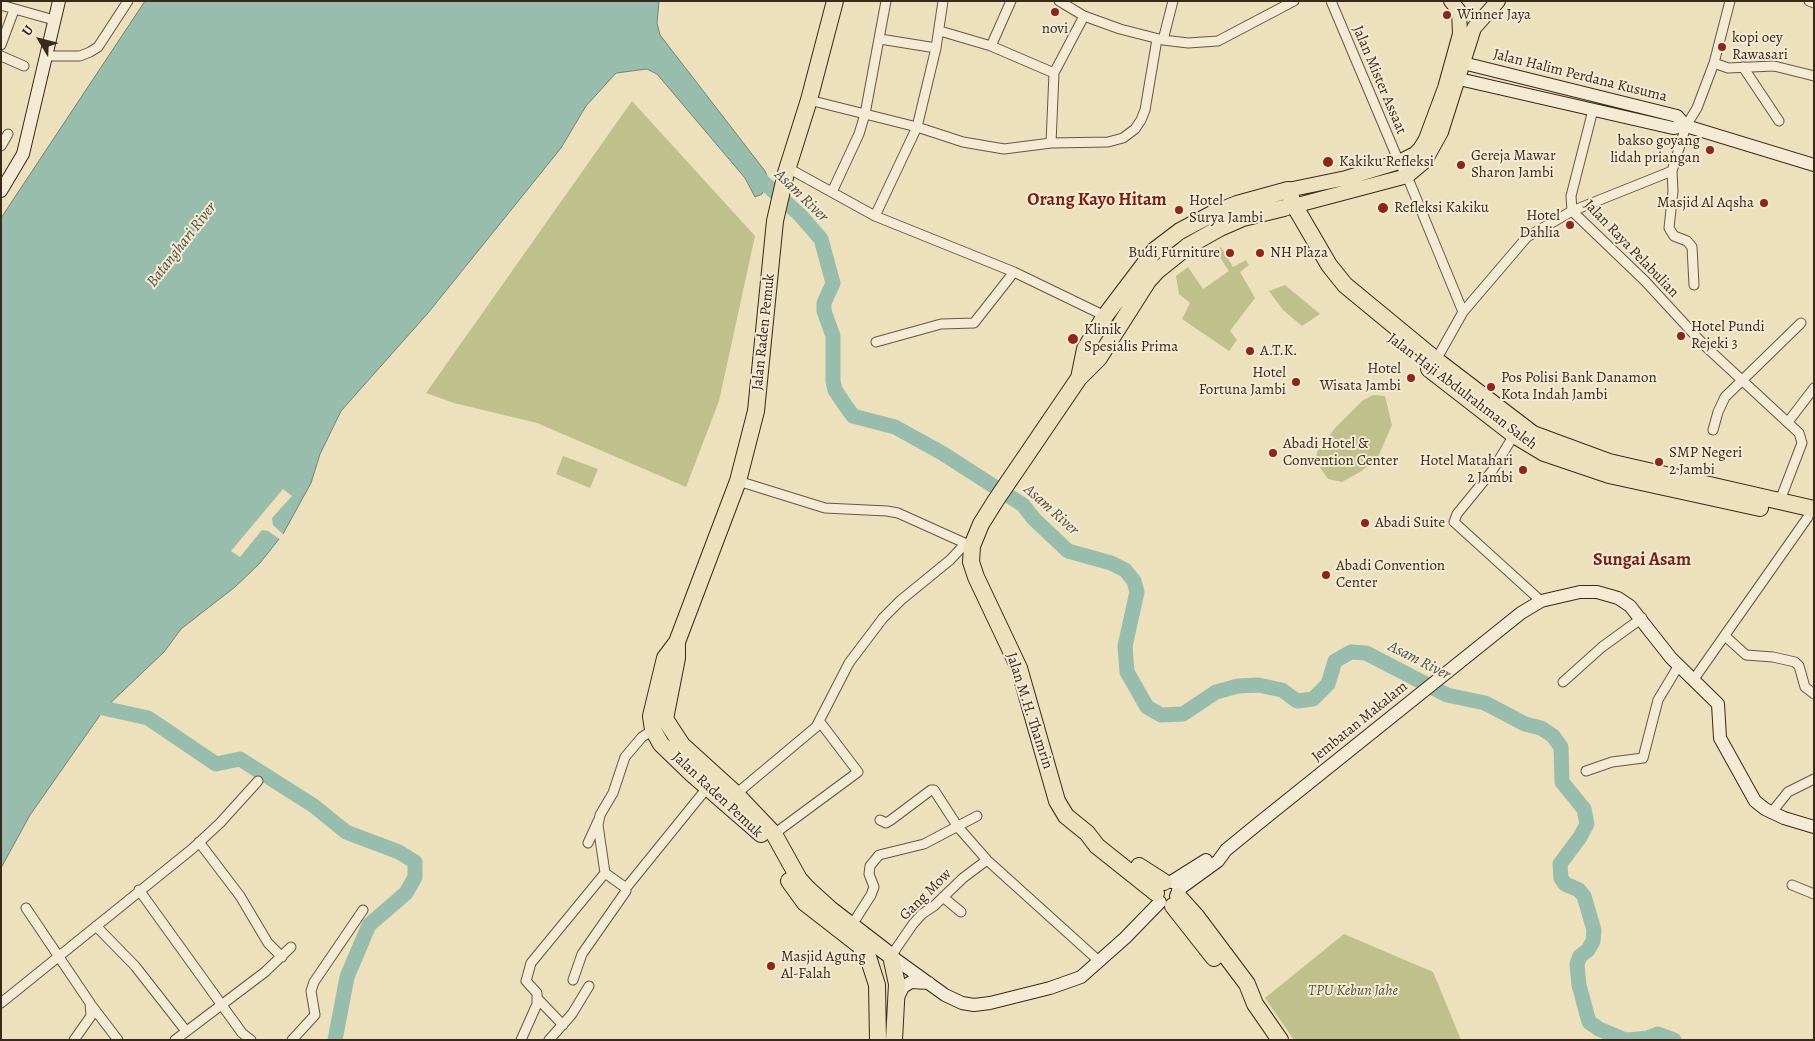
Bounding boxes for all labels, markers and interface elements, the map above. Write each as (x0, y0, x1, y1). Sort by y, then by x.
marker: novi (1049, 6, 1061, 18)
place label: Winner Jaya (1457, 6, 1531, 24)
marker: Winner Jaya (1441, 9, 1453, 21)
north arrow (15, 15, 65, 65)
place label: novi (1042, 20, 1068, 38)
text: U (17, 21, 38, 40)
street label: Jalan Mister Assaat (1348, 23, 1410, 137)
place label: kopi oey Rawasari (1732, 29, 1788, 64)
marker: kopi oey Rawasari (1716, 41, 1728, 53)
street label: Jalan Halim Perdana Kusuma (1491, 46, 1669, 106)
place label: bakso goyang lidah priangan (1610, 132, 1700, 167)
marker: bakso goyang lidah priangan (1704, 144, 1716, 156)
place label: Gereja Mawar Sharon Jambi (1471, 147, 1556, 182)
place label: Kakiku Refleksi (1339, 153, 1434, 171)
marker: Kakiku Refleksi (1321, 155, 1335, 169)
marker: Gereja Mawar Sharon Jambi (1455, 159, 1467, 171)
water label: Asam River (770, 166, 832, 226)
district label: Orang Kayo Hitam (1027, 190, 1167, 212)
place label: Hotel Surya Jambi (1189, 192, 1263, 227)
place label: Masjid Al Aqsha (1657, 194, 1754, 212)
street label: Jalan Raya Pelabulian (1580, 196, 1682, 302)
marker: Masjid Al Aqsha (1758, 197, 1770, 209)
water label: Batanghari River (143, 199, 221, 291)
place label: Refleksi Kakiku (1394, 199, 1489, 217)
marker: Refleksi Kakiku (1376, 201, 1390, 215)
marker: Hotel Surya Jambi (1173, 204, 1185, 216)
place label: Hotel Dahlia (1520, 207, 1560, 242)
marker: Hotel Dahlia (1564, 219, 1576, 231)
place label: Budi Furniture (1128, 244, 1220, 262)
place label: NH Plaza (1270, 244, 1328, 262)
marker: Budi Furniture (1224, 247, 1236, 259)
marker: NH Plaza (1254, 247, 1266, 259)
street label: Jalan Raden Pemuk (749, 273, 779, 391)
place label: Hotel Pundi Rejeki 3 (1691, 318, 1765, 353)
place label: Klinik Spesialis Prima (1084, 321, 1178, 356)
street label: Jalan Haji Abdulrahman Saleh (1384, 330, 1540, 454)
marker: Hotel Pundi Rejeki 3 (1675, 330, 1687, 342)
marker: Klinik Spesialis Prima (1066, 332, 1080, 346)
place label: A.T.K. (1260, 342, 1298, 360)
marker: A.T.K. (1244, 345, 1256, 357)
place label: Hotel Wisata Jambi (1320, 360, 1401, 395)
place label: Hotel Fortuna Jambi (1199, 364, 1286, 399)
place label: Pos Polisi Bank Danamon Kota Indah Jambi (1501, 369, 1657, 404)
marker: Hotel Wisata Jambi (1405, 372, 1417, 384)
marker: Hotel Fortuna Jambi (1290, 376, 1302, 388)
marker: Pos Polisi Bank Danamon Kota Indah Jambi (1485, 381, 1497, 393)
place label: Abadi Hotel & Convention Center (1283, 435, 1398, 470)
place label: SMP Negeri 2 Jambi (1669, 444, 1742, 479)
marker: Abadi Hotel & Convention Center (1267, 447, 1279, 459)
place label: Hotel Matahari 2 Jambi (1420, 452, 1513, 487)
marker: SMP Negeri 2 Jambi (1653, 456, 1665, 468)
marker: Hotel Matahari 2 Jambi (1517, 464, 1529, 476)
water label: Asam River (1020, 480, 1082, 540)
place label: Abadi Suite (1375, 514, 1445, 532)
marker: Abadi Suite (1359, 517, 1371, 529)
district label: Sungai Asam (1593, 550, 1691, 572)
place label: Abadi Convention Center (1336, 557, 1445, 592)
marker: Abadi Convention Center (1320, 569, 1332, 581)
water label: Asam River (1385, 637, 1453, 685)
street label: Jalan M.H. Thamrin (1002, 650, 1056, 772)
street label: Jembatan Makalam (1308, 678, 1412, 766)
street label: Jalan Raden Pemuk (668, 748, 766, 842)
street label: Gang Mow (896, 865, 956, 925)
place label: Masjid Agung Al-Falah (781, 948, 866, 983)
marker: Masjid Agung Al-Falah (765, 960, 777, 972)
park label: TPU Kebun Jahe (1308, 982, 1398, 1000)

